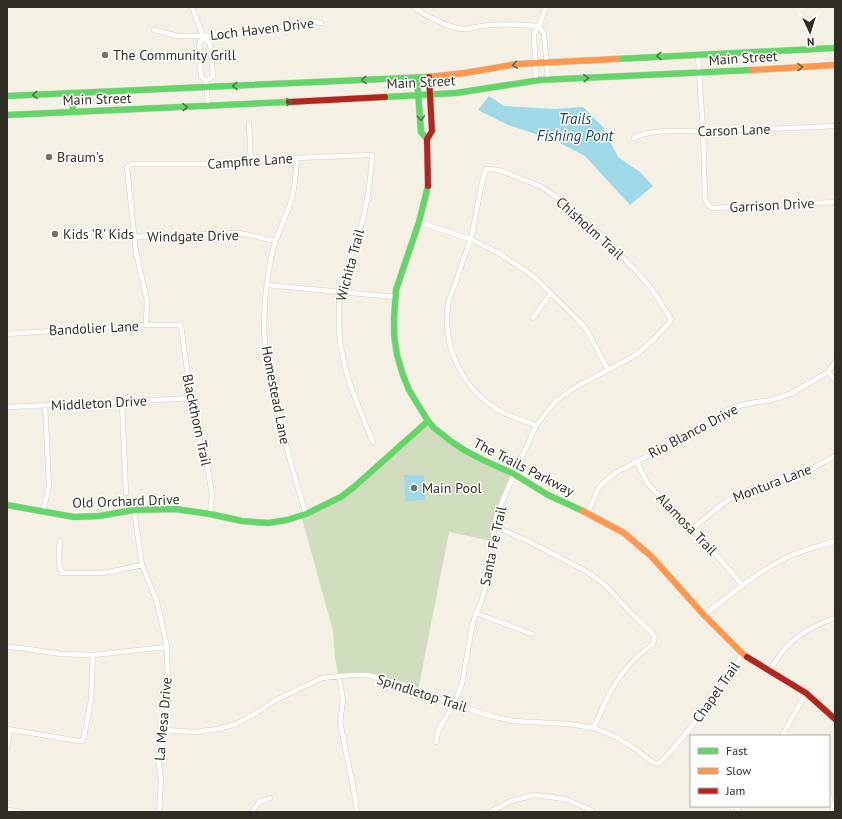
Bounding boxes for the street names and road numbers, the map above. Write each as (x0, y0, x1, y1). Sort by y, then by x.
street label: Loch Haven Drive (209, 14, 315, 44)
street label: Main Street (708, 47, 778, 69)
street label: Main Street (386, 71, 456, 93)
street label: Main Street (62, 89, 132, 109)
street label: Carson Lane (697, 120, 771, 140)
street label: Campfire Lane (207, 149, 293, 173)
street label: Chisholm Trail (552, 193, 628, 263)
street label: Garrison Drive (729, 194, 815, 216)
street label: Windgate Drive (147, 226, 239, 246)
street label: Wichita Trail (332, 227, 368, 303)
street label: Bandolier Lane (49, 317, 139, 339)
street label: Homestead Lane (258, 344, 294, 446)
street label: Blackthorn Trail (178, 372, 216, 468)
street label: Middleton Drive (51, 392, 147, 414)
street label: Rio Blanco Drive (645, 400, 741, 462)
street label: The Trails Parkway (471, 434, 578, 500)
street label: Montura Lane (730, 460, 814, 506)
street label: Alamosa Trail (653, 489, 721, 559)
street label: Old Orchard Drive (72, 490, 180, 512)
street label: Santa Fe Trail (476, 505, 510, 587)
street label: Chapel Trail (688, 658, 744, 726)
street label: Spindletop Trail (375, 670, 469, 716)
street label: La Mesa Drive (150, 676, 176, 762)

